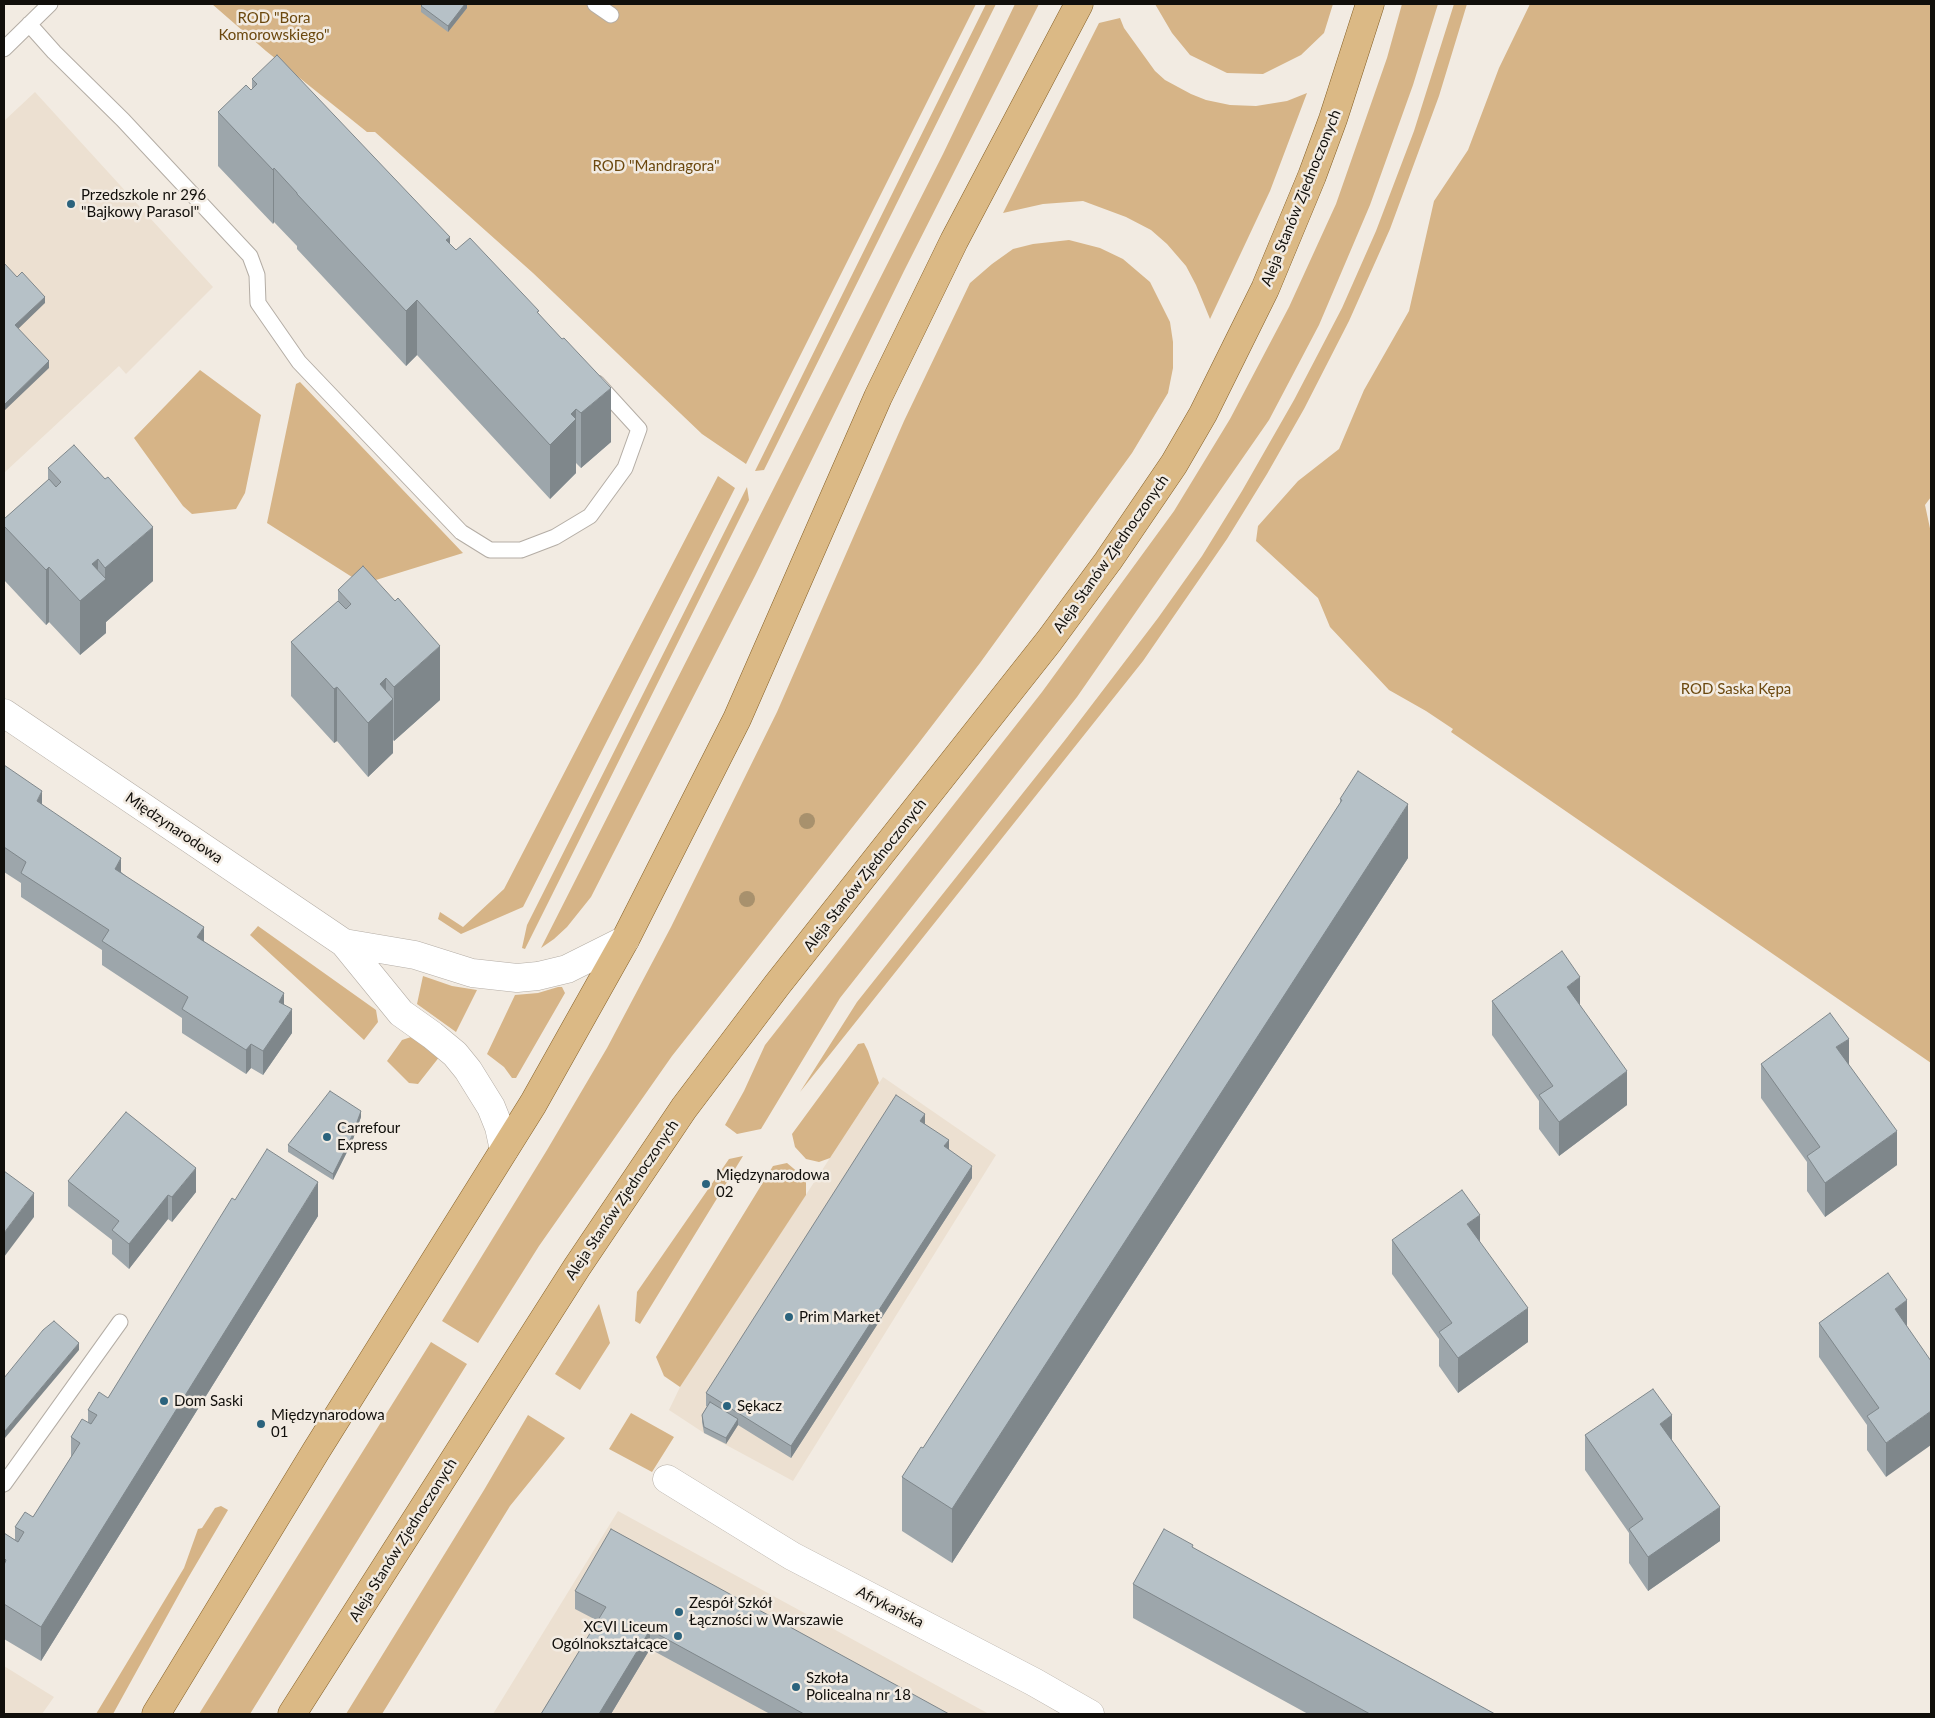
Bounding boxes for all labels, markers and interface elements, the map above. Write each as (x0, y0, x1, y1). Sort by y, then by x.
park label: ROD "Bora Komorowskiego" (218, 9, 330, 44)
street label: Aleja Stanów Zjednoczonych (1257, 107, 1345, 289)
park label: ROD "Mandragora" (592, 157, 720, 175)
place label: Przedszkole nr 296 "Bajkowy Parasol" (81, 186, 206, 221)
marker: Przedszkole nr 296 "Bajkowy Parasol" (65, 198, 77, 210)
street label: Aleja Stanów Zjednoczonych (1049, 471, 1173, 637)
park label: ROD Saska Kępa (1681, 680, 1791, 698)
street label: Międzynarodowa (122, 789, 226, 867)
street label: Aleja Stanów Zjednoczonych (800, 795, 930, 955)
street label: Aleja Stanów Zjednoczonych (562, 1117, 682, 1283)
place label: Carrefour Express (337, 1119, 400, 1154)
marker: Carrefour Express (321, 1131, 333, 1143)
place label: Międzynarodowa 02 (716, 1166, 830, 1201)
marker: Międzynarodowa 02 (700, 1178, 712, 1190)
place label: Prim Market (799, 1308, 880, 1326)
marker: Prim Market (783, 1311, 795, 1323)
place label: Dom Saski (174, 1392, 243, 1410)
marker: Dom Saski (158, 1395, 170, 1407)
place label: Sękacz (737, 1397, 782, 1415)
marker: Sękacz (721, 1400, 733, 1412)
place label: Międzynarodowa 01 (271, 1406, 385, 1441)
marker: Międzynarodowa 01 (255, 1418, 267, 1430)
street label: Aleja Stanów Zjednoczonych (345, 1455, 461, 1625)
street label: Afrykańska (853, 1582, 927, 1632)
place label: Zespół Szkół Łączności w Warszawie (689, 1594, 843, 1629)
marker: Zespół Szkół Łączności w Warszawie (673, 1606, 685, 1618)
place label: XCVI Liceum Ogólnokształcące (552, 1618, 668, 1653)
marker: XCVI Liceum Ogólnokształcące (672, 1630, 684, 1642)
place label: Szkoła Policealna nr 18 (806, 1669, 911, 1704)
marker: Szkoła Policealna nr 18 (790, 1681, 802, 1693)

